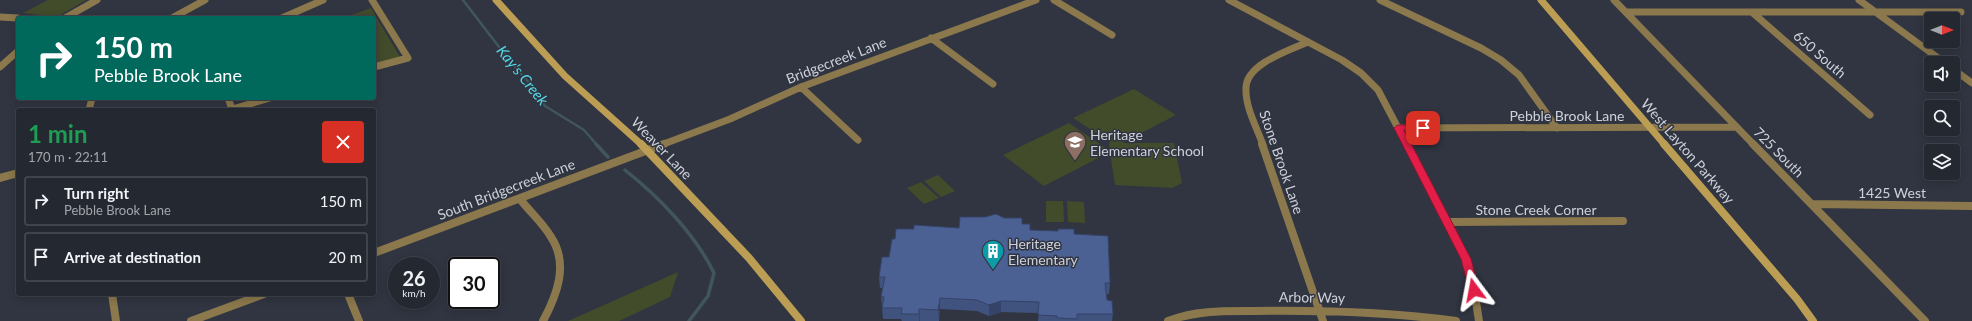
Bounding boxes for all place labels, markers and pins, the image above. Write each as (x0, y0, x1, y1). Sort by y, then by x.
pin (1406, 111, 1440, 145)
place label: Heritage Elementary School (1090, 126, 1204, 159)
school or university icon: Heritage Elementary School (1062, 129, 1088, 162)
place label: Heritage Elementary (1008, 235, 1078, 268)
building icon: Heritage Elementary (980, 238, 1006, 271)

